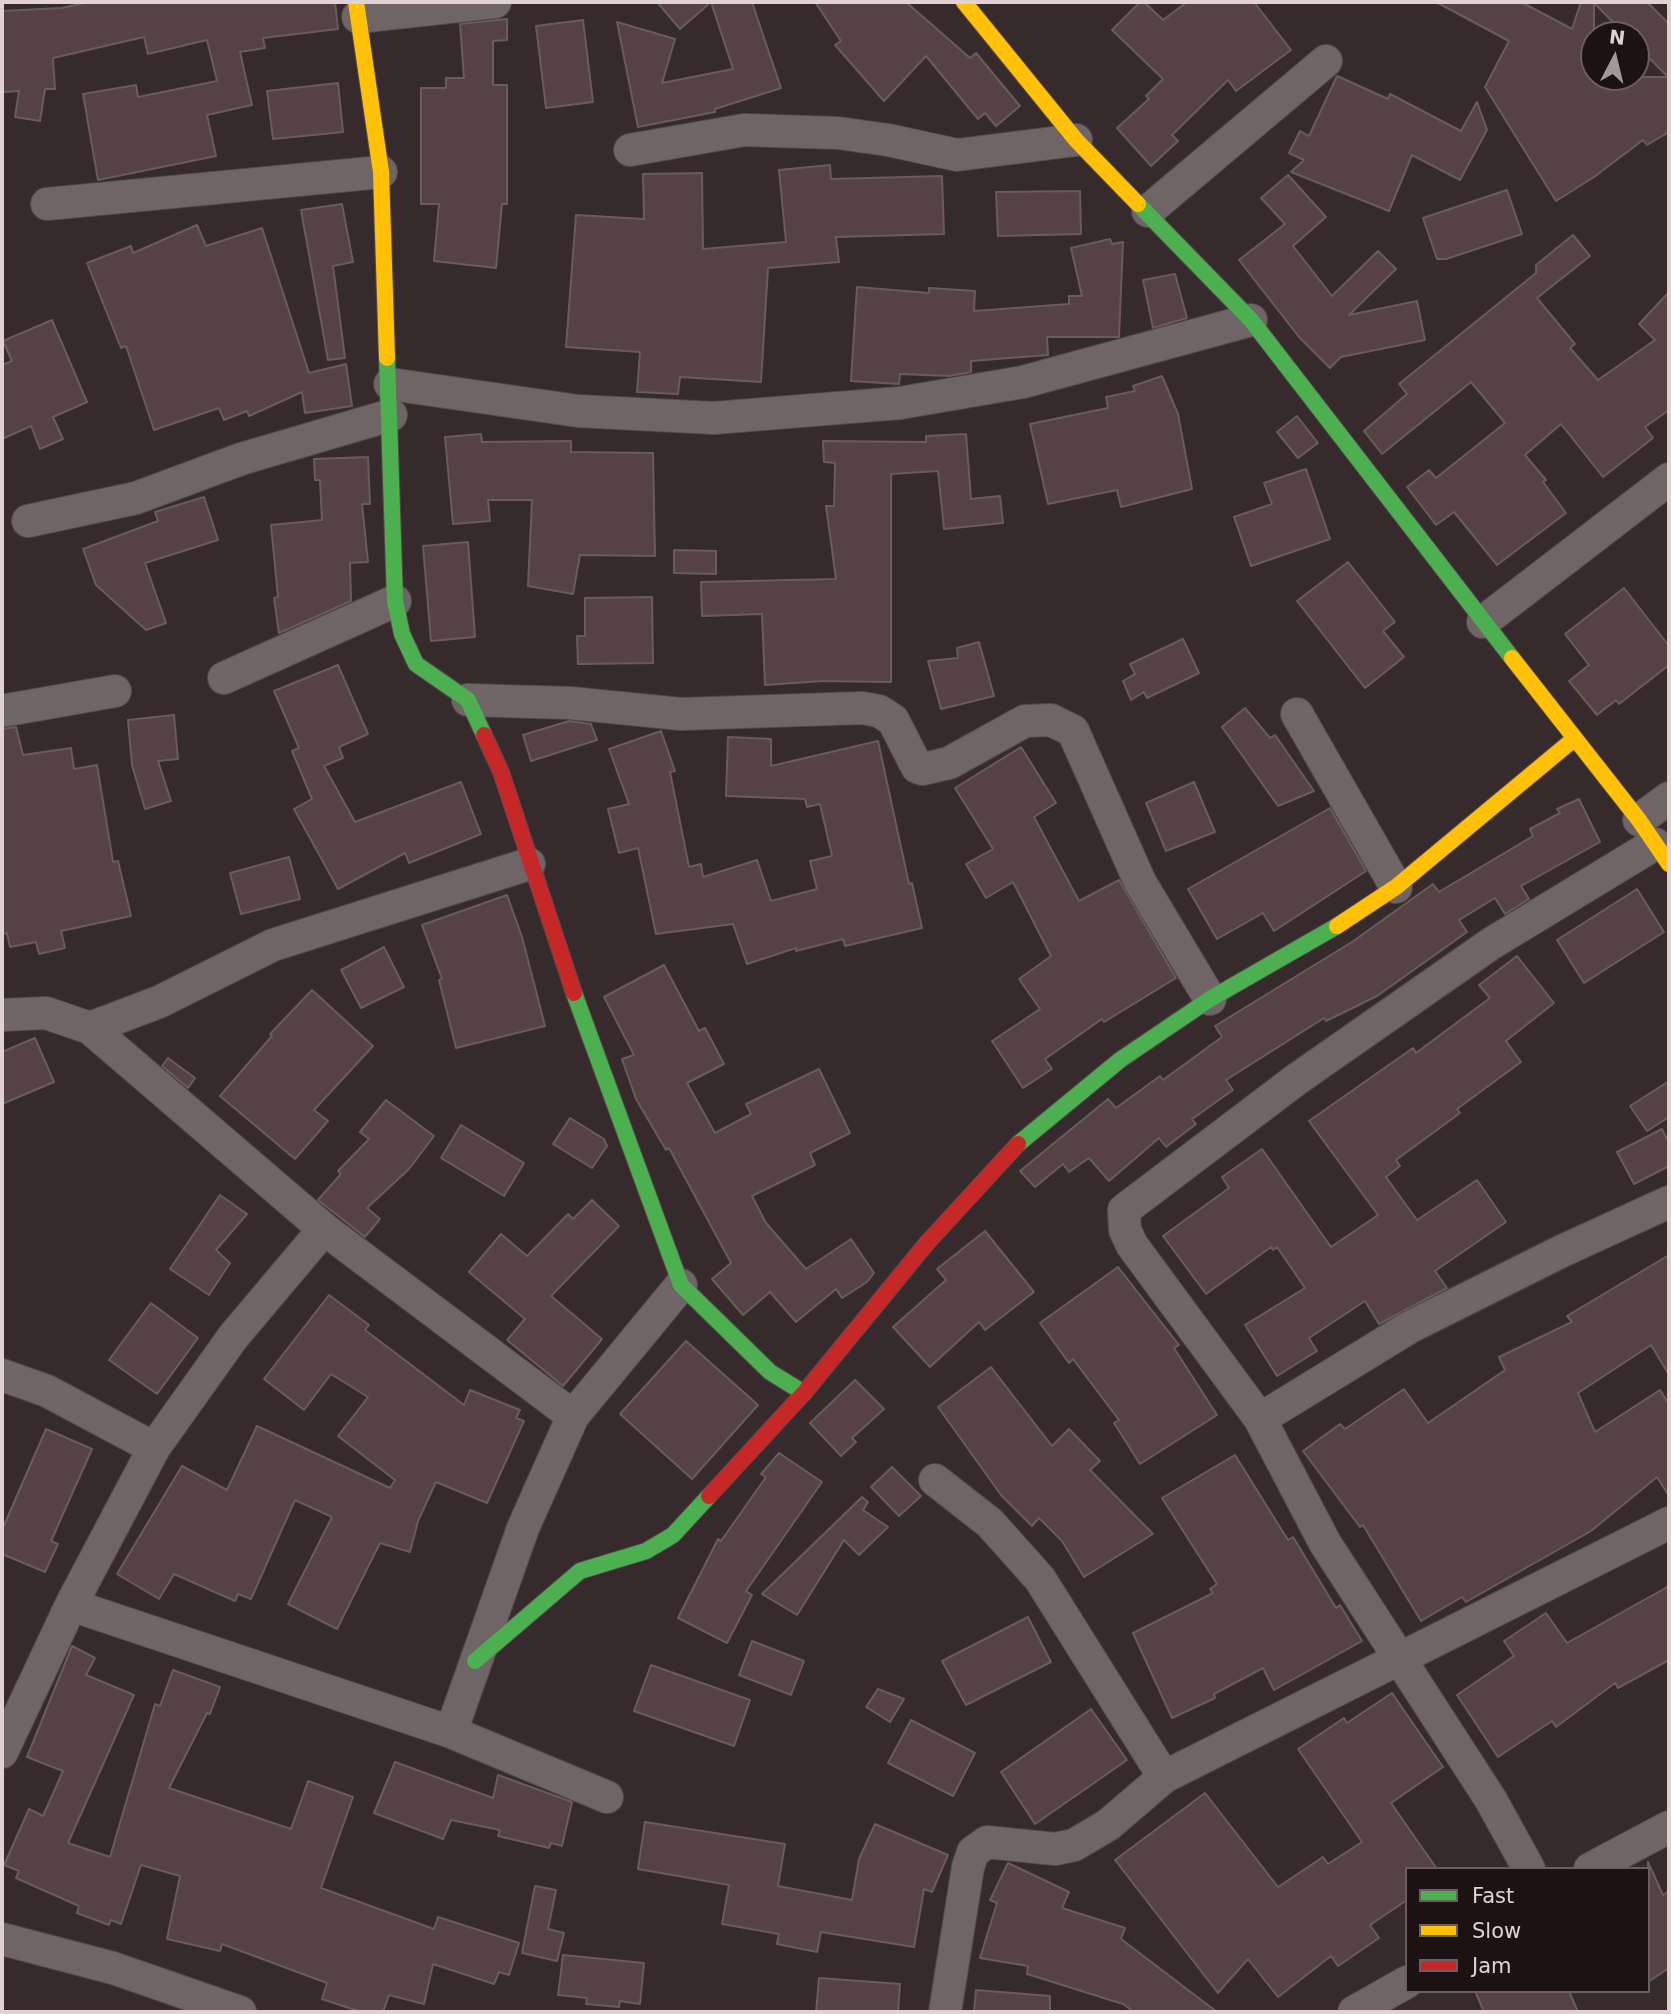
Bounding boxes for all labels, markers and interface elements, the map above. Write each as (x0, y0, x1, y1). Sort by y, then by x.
north arrow (1580, 21, 1650, 91)
text: N (1608, 25, 1627, 49)
legend (1405, 1867, 1650, 1993)
text: Fast (1472, 1884, 1514, 1908)
text: Slow (1472, 1919, 1521, 1943)
text: Jam (1472, 1954, 1512, 1978)

